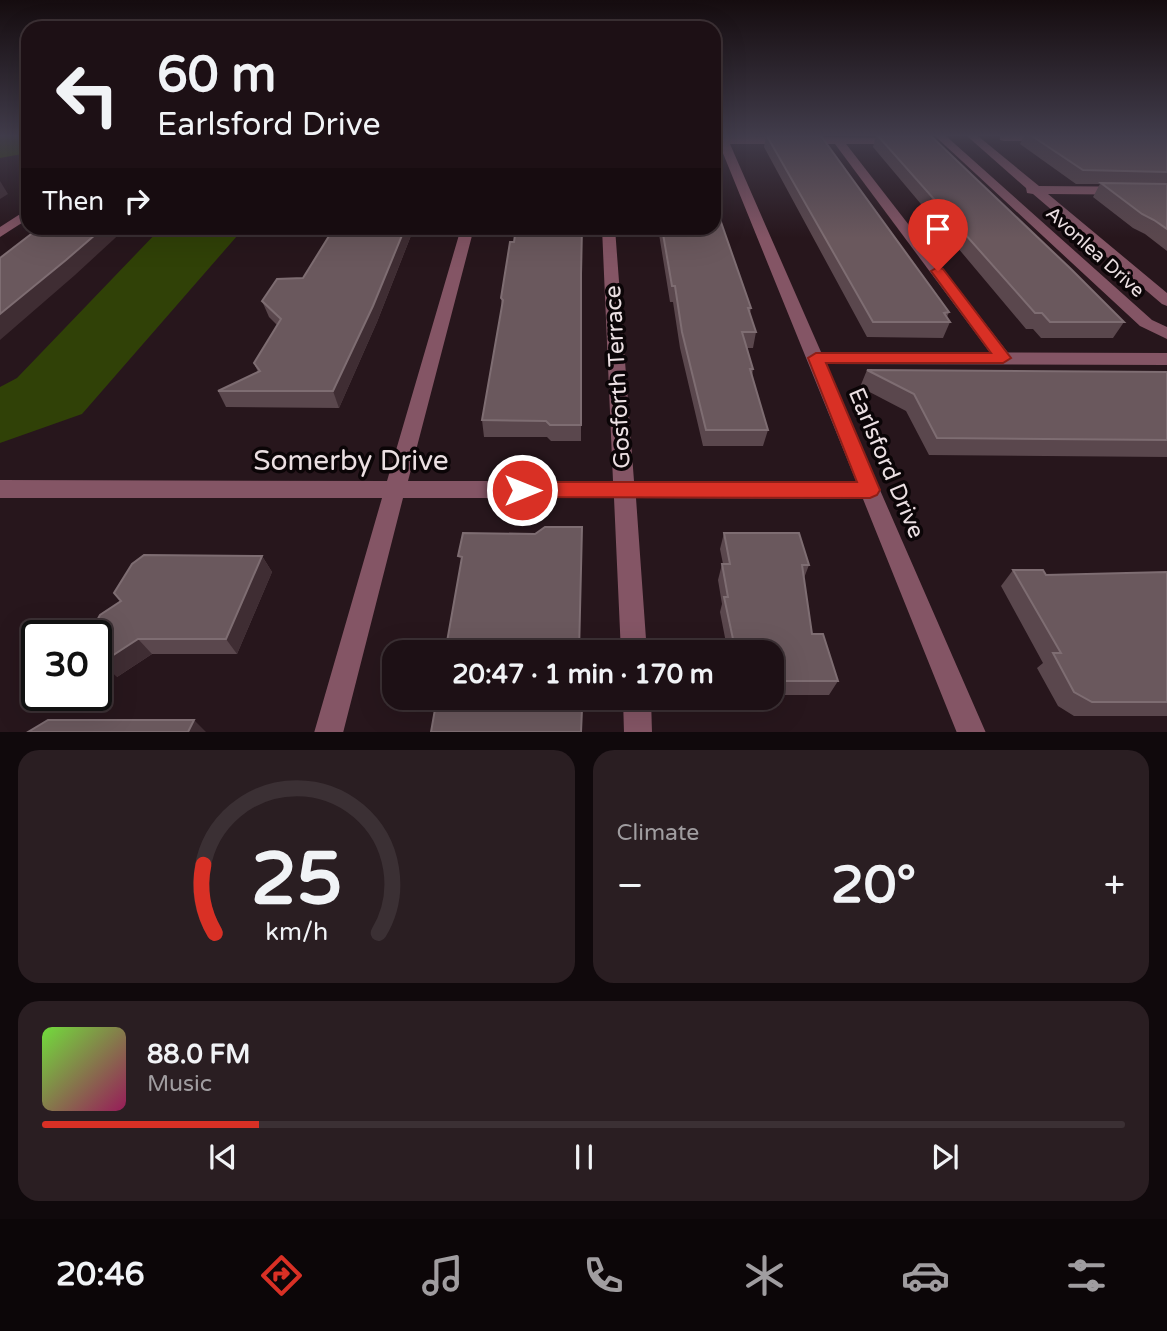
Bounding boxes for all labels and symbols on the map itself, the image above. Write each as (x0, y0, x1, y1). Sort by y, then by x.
pin (908, 199, 968, 271)
street label: Avonlea Drive (1041, 202, 1149, 302)
street label: Gosforth Terrace (599, 285, 637, 469)
street label: Earlsford Drive (842, 384, 930, 542)
street label: Somerby Drive (253, 444, 449, 478)
position arrow (485, 453, 559, 527)
speed limit sign: 30 (21, 620, 112, 711)

